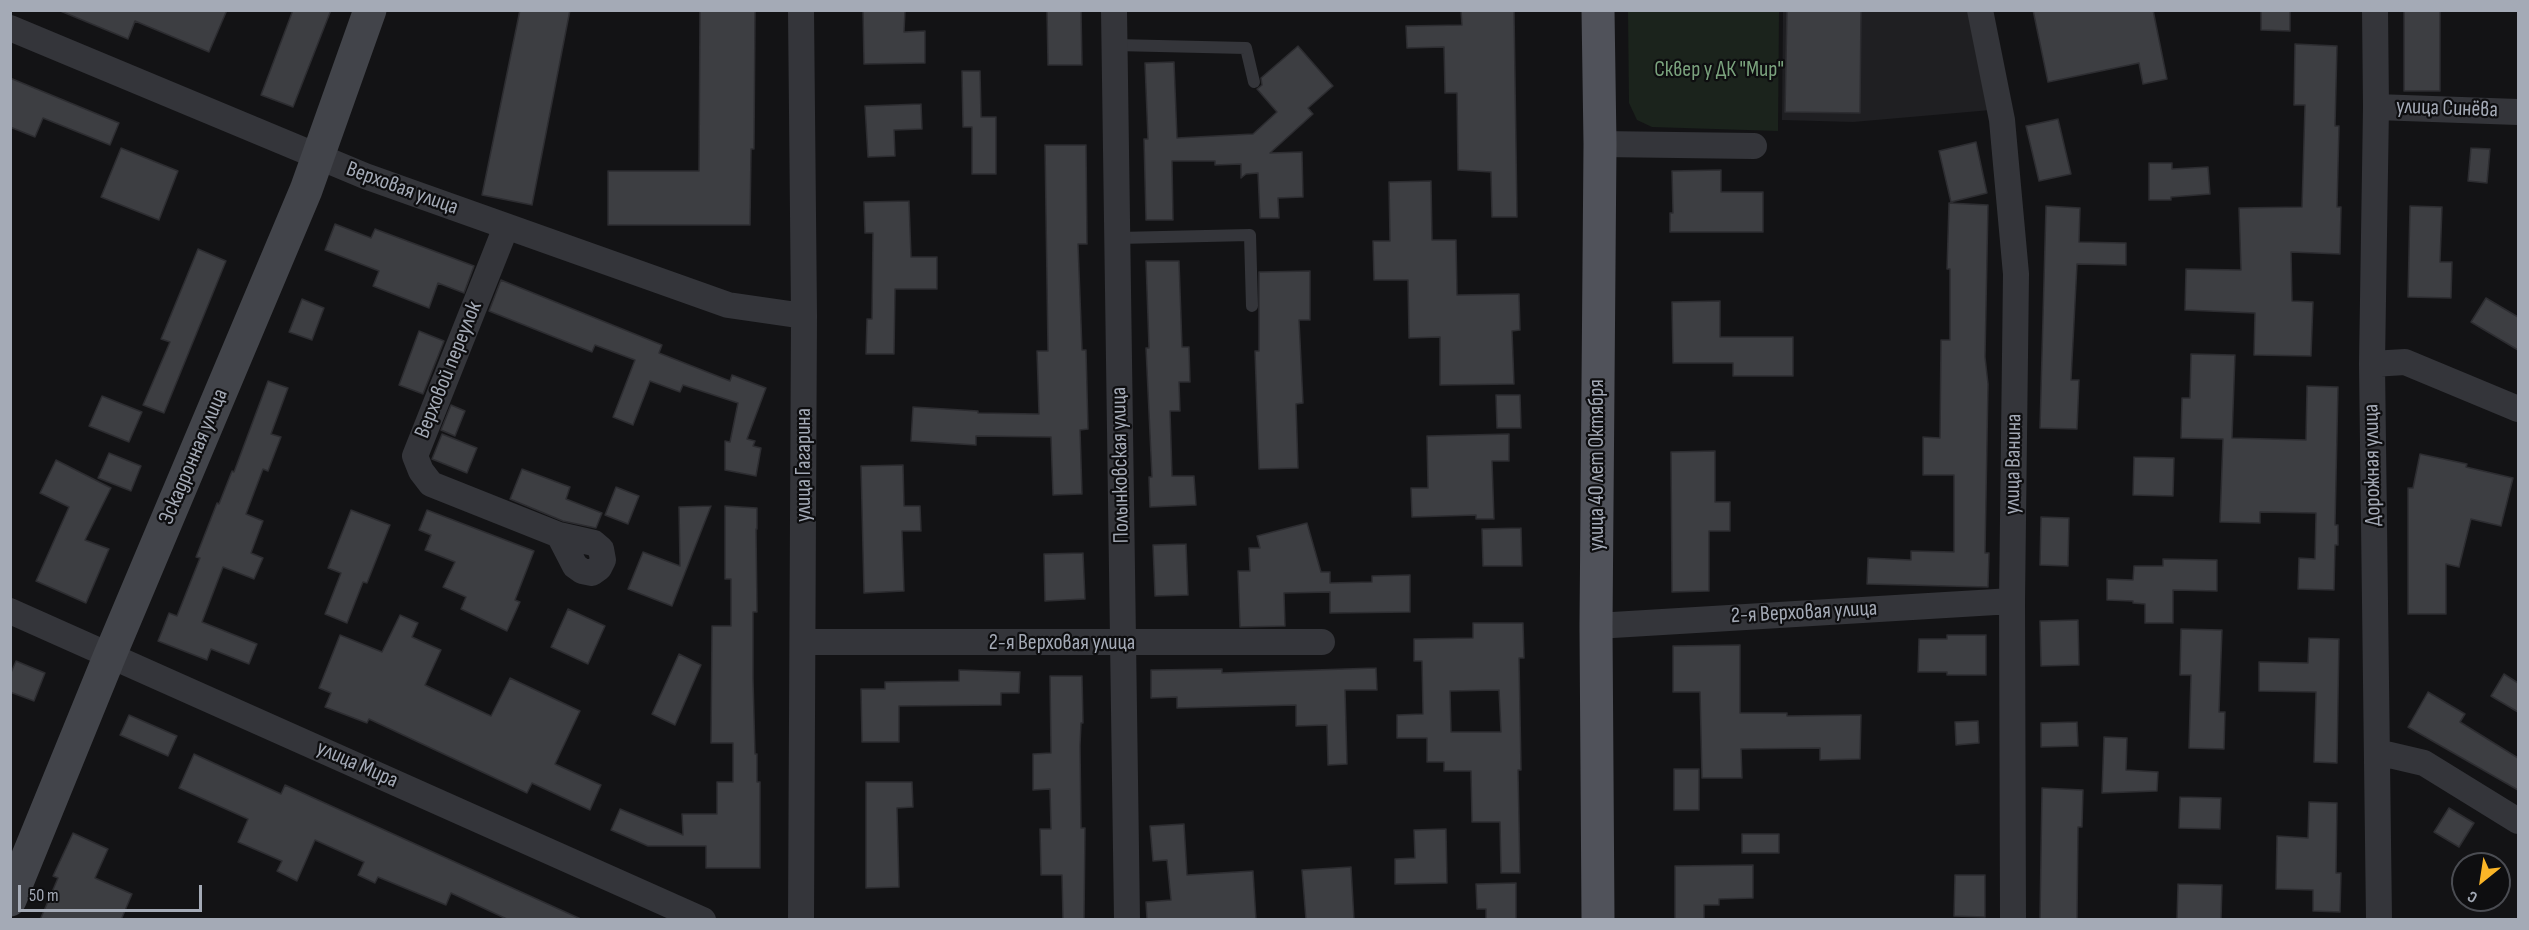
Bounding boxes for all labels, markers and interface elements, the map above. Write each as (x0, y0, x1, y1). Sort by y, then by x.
park label: Сквер у ДК "Мир" (1654, 57, 1784, 83)
street label: улица Синёва (2396, 94, 2498, 124)
street label: Верховая улица (342, 157, 462, 221)
street label: Верховой переулок (410, 298, 488, 442)
street label: улица 40 лет Октября (1584, 379, 1610, 551)
street label: Эскадронная улица (154, 385, 234, 529)
street label: Полынковская улица (1106, 387, 1136, 543)
street label: Дорожная улица (2359, 404, 2387, 526)
street label: улица Гагарина (791, 408, 817, 522)
street label: улица Ванина (2000, 413, 2028, 515)
street label: 2-я Верховая улица (1730, 596, 1878, 630)
street label: 2-я Верховая улица (989, 630, 1135, 656)
street label: улица Мира (312, 735, 402, 795)
north arrow (2451, 852, 2511, 912)
scale bar (21, 873, 206, 911)
text: 50 m (29, 885, 59, 906)
text: С (2464, 886, 2481, 907)

